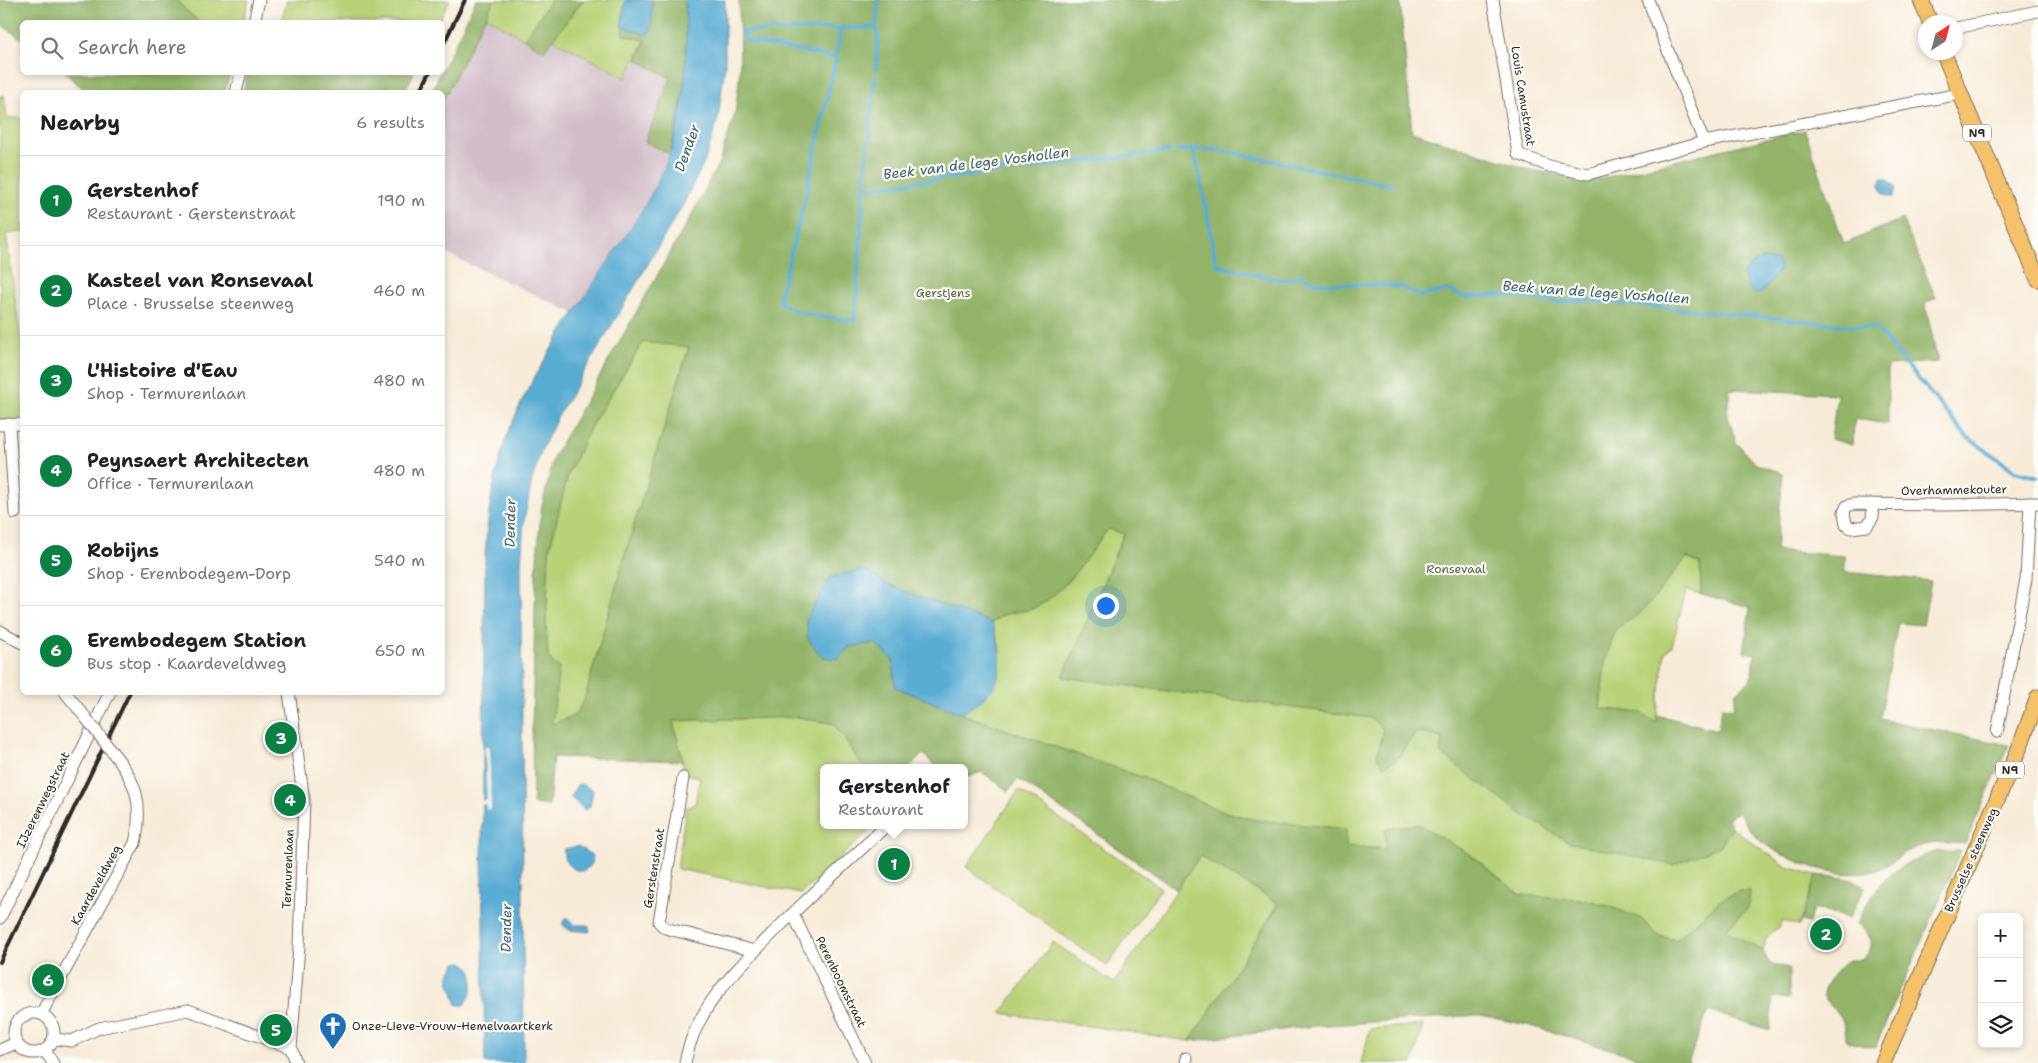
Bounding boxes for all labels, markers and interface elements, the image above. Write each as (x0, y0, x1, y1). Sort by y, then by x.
north arrow (1918, 15, 1963, 60)
search box (20, 20, 445, 75)
icon: search (38, 34, 66, 62)
text: Search here (78, 35, 187, 60)
street label: Louis Camustraat (1507, 45, 1539, 147)
text: Nearby (40, 109, 120, 137)
text: 6 results (356, 112, 425, 133)
water label: Dender (670, 122, 704, 174)
road number: N9 (1963, 125, 1991, 142)
water label: Beek van de lege Voshollen (882, 143, 1070, 183)
text: Gerstenhof (87, 178, 199, 203)
text: 1 (52, 190, 60, 211)
text: 190 m (378, 190, 425, 211)
text: Restaurant · Gerstenstraat (87, 203, 296, 224)
text: Kasteel van Ronsevaal (87, 268, 313, 293)
water label: Beek van de lege Voshollen (1502, 276, 1690, 308)
text: 2 (50, 280, 62, 301)
text: 460 m (373, 280, 425, 301)
park label: Gerstjens (916, 285, 970, 301)
text: Place · Brusselse steenweg (87, 293, 294, 314)
text: L'Histoire d'Eau (87, 358, 238, 383)
text: 3 (50, 370, 62, 391)
text: 480 m (373, 370, 425, 391)
text: Shop · Termurenlaan (87, 383, 246, 404)
text: Peynsaert Architecten (87, 448, 309, 473)
text: 4 (50, 460, 62, 481)
text: 480 m (373, 460, 425, 481)
text: Office · Termurenlaan (87, 473, 254, 494)
street label: Overhammekouter (1901, 481, 2008, 499)
water label: Dender (501, 498, 519, 548)
text: Robijns (87, 538, 159, 563)
text: 5 (51, 550, 61, 571)
text: 540 m (374, 550, 425, 571)
park label: Ronsevaal (1426, 561, 1486, 577)
text: Shop · Erembodegem-Dorp (87, 563, 291, 584)
your location (1093, 593, 1119, 619)
text: Erembodegem Station (87, 628, 306, 653)
text: 6 (50, 640, 62, 661)
text: 650 m (374, 640, 425, 661)
text: Bus stop · Kaardeveldweg (87, 653, 286, 674)
pin: 3 (265, 719, 297, 757)
street label: IJzerenwegstraat (13, 749, 73, 851)
road number: N9 (1996, 762, 2024, 778)
popup (820, 764, 968, 829)
text: Gerstenhof (838, 774, 950, 799)
pin: 4 (274, 781, 306, 819)
text: Restaurant (838, 799, 924, 820)
street label: Brusselse steenweg (1941, 805, 2001, 915)
street label: Gerstenstraat (640, 827, 668, 909)
street label: Termurenlaan (279, 829, 297, 909)
street label: Kaardeveldweg (67, 842, 125, 928)
pin: 1 (878, 845, 910, 883)
water label: Dender (497, 903, 515, 953)
map controls (1978, 913, 2023, 1048)
button: + (1978, 913, 2023, 958)
pin: 2 (1810, 915, 1842, 953)
street label: Perenboomstraat (812, 934, 870, 1030)
button: − (1978, 958, 2023, 1003)
pin: 6 (32, 961, 64, 999)
button: layers (1978, 1003, 2023, 1048)
pin: 5 (260, 1011, 292, 1049)
church icon: Onze-Lieve-Vrouw-Hemelvaartkerk (318, 1011, 348, 1050)
place label: Onze-Lieve-Vrouw-Hemelvaartkerk (352, 1018, 553, 1034)

